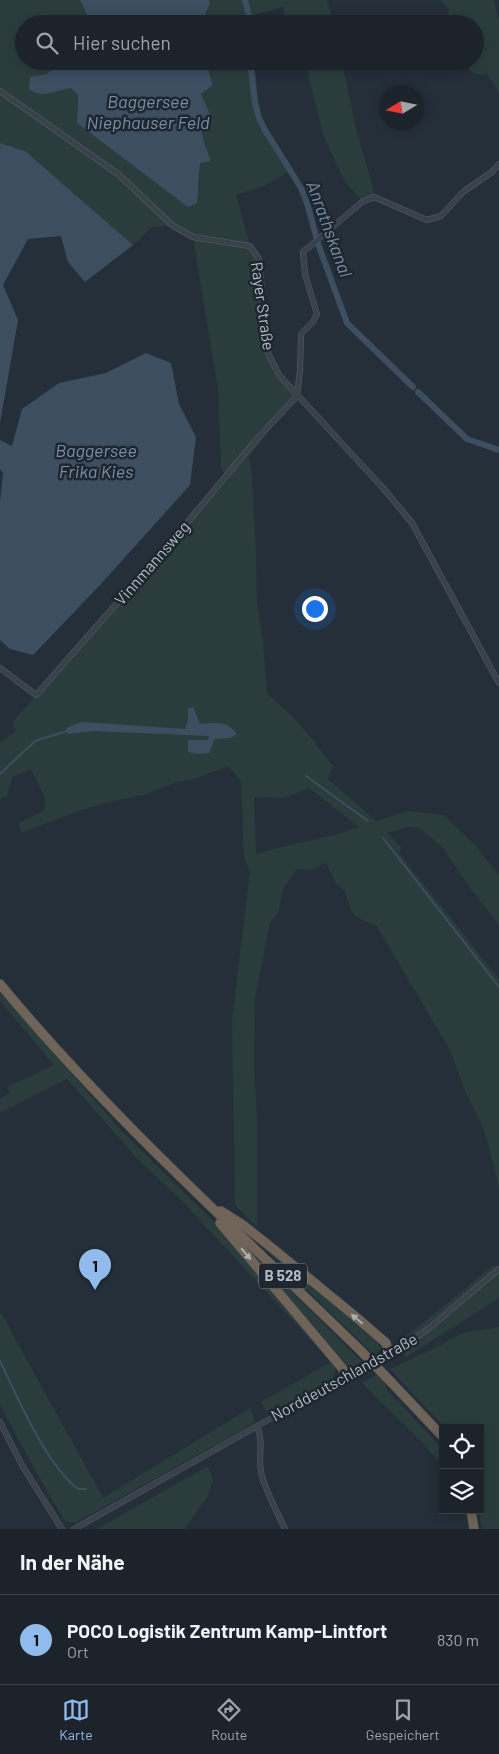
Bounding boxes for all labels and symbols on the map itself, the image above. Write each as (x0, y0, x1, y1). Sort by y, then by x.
north arrow (379, 85, 424, 130)
water label: Baggersee Niephauser Feld (86, 90, 210, 133)
water label: Anrathskanal (302, 178, 358, 280)
street label: Rayer Straße (248, 260, 279, 351)
water label: Baggersee Frika Kies (55, 439, 137, 482)
street label: Vinnmannsweg (110, 517, 193, 609)
your location (302, 596, 328, 622)
one-way arrow (241, 1247, 252, 1260)
pin: 1 (79, 1249, 111, 1290)
road number: B 528 (259, 1264, 307, 1288)
one-way arrow (351, 1313, 364, 1324)
street label: Norddeutschlandstraße (267, 1328, 420, 1425)

